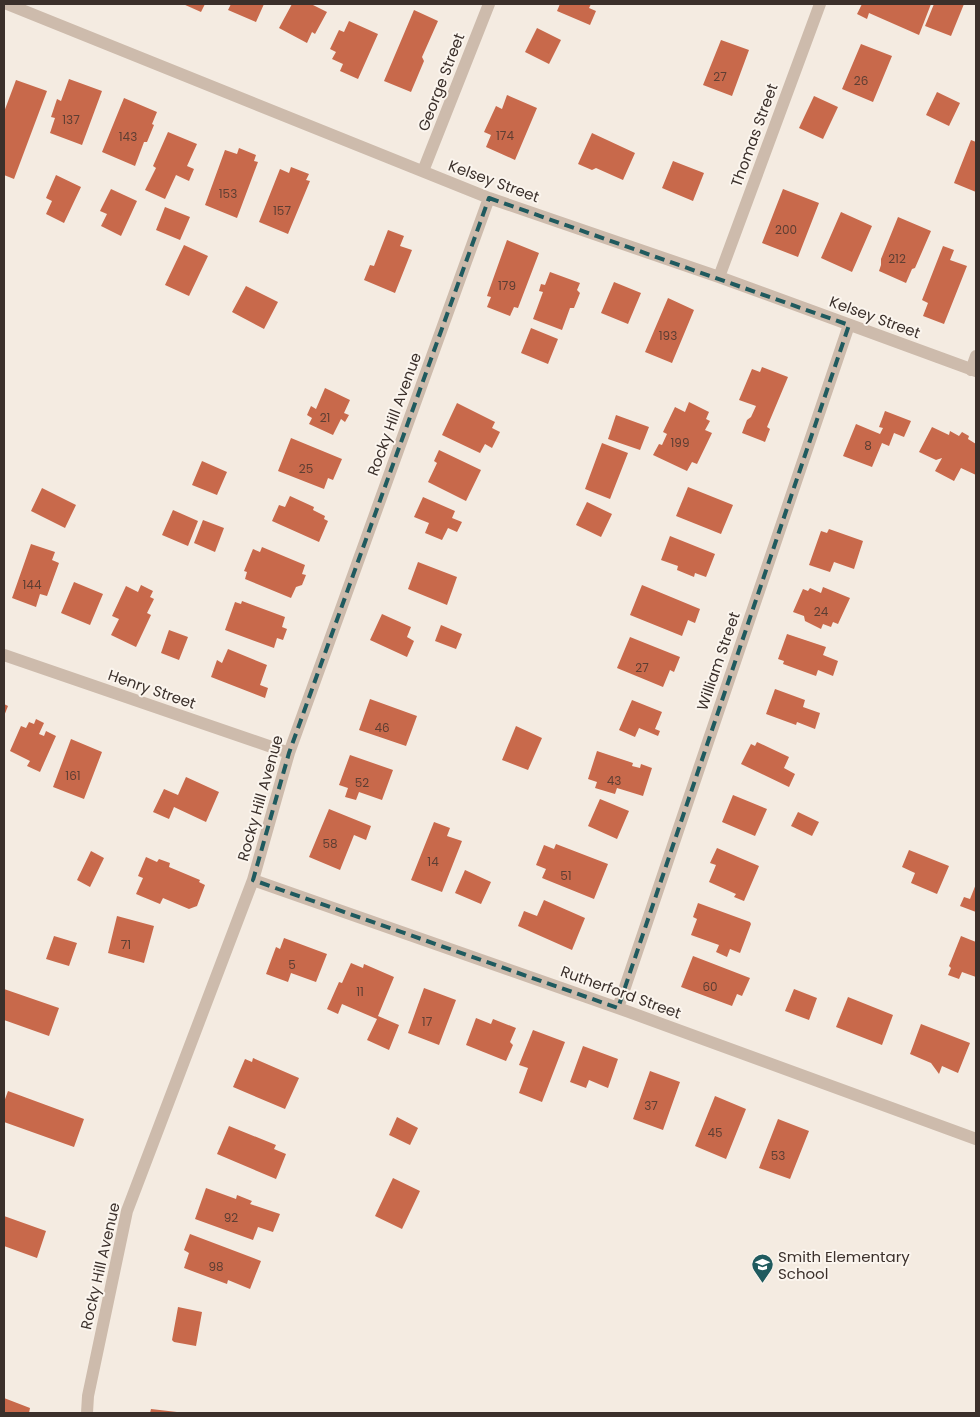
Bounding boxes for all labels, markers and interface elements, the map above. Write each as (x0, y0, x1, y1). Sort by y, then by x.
street label: George Street (413, 30, 469, 134)
house number: 27 (713, 68, 727, 85)
house number: 26 (854, 72, 868, 89)
street label: Thomas Street (726, 80, 782, 190)
house number: 137 (62, 111, 80, 128)
house number: 174 (496, 127, 514, 144)
house number: 143 (119, 128, 137, 145)
street label: Kelsey Street (446, 155, 542, 207)
house number: 153 (219, 185, 237, 202)
house number: 157 (273, 202, 291, 219)
house number: 200 (775, 221, 797, 238)
house number: 212 (888, 250, 906, 267)
house number: 179 (498, 277, 516, 294)
street label: Kelsey Street (827, 291, 923, 343)
house number: 193 (659, 327, 677, 344)
street label: Rocky Hill Avenue (362, 349, 426, 479)
house number: 21 (320, 409, 330, 426)
house number: 199 (671, 434, 689, 451)
house number: 8 (864, 437, 872, 454)
house number: 25 (299, 460, 313, 477)
house number: 144 (23, 576, 42, 593)
house number: 24 (814, 603, 829, 620)
street label: William Street (691, 609, 745, 713)
house number: 27 (635, 659, 649, 676)
street label: Henry Street (105, 664, 199, 714)
house number: 46 (374, 719, 390, 736)
street label: Rocky Hill Avenue (232, 733, 288, 863)
house number: 161 (65, 767, 81, 784)
house number: 43 (607, 772, 621, 789)
house number: 52 (355, 774, 369, 791)
house number: 58 (322, 835, 338, 852)
house number: 14 (427, 853, 439, 870)
house number: 51 (560, 867, 572, 884)
house number: 71 (121, 936, 131, 953)
house number: 5 (288, 956, 296, 973)
street label: Rutherford Street (558, 960, 684, 1024)
house number: 60 (702, 978, 718, 995)
house number: 11 (356, 983, 364, 1000)
house number: 17 (422, 1013, 433, 1030)
house number: 37 (644, 1097, 658, 1114)
house number: 45 (707, 1124, 723, 1141)
house number: 53 (771, 1147, 785, 1164)
street label: Rocky Hill Avenue (75, 1200, 125, 1332)
house number: 92 (224, 1209, 238, 1226)
place label: Smith Elementary School (778, 1246, 910, 1284)
school or university icon: Smith Elementary School (750, 1253, 774, 1284)
house number: 98 (208, 1258, 224, 1275)

